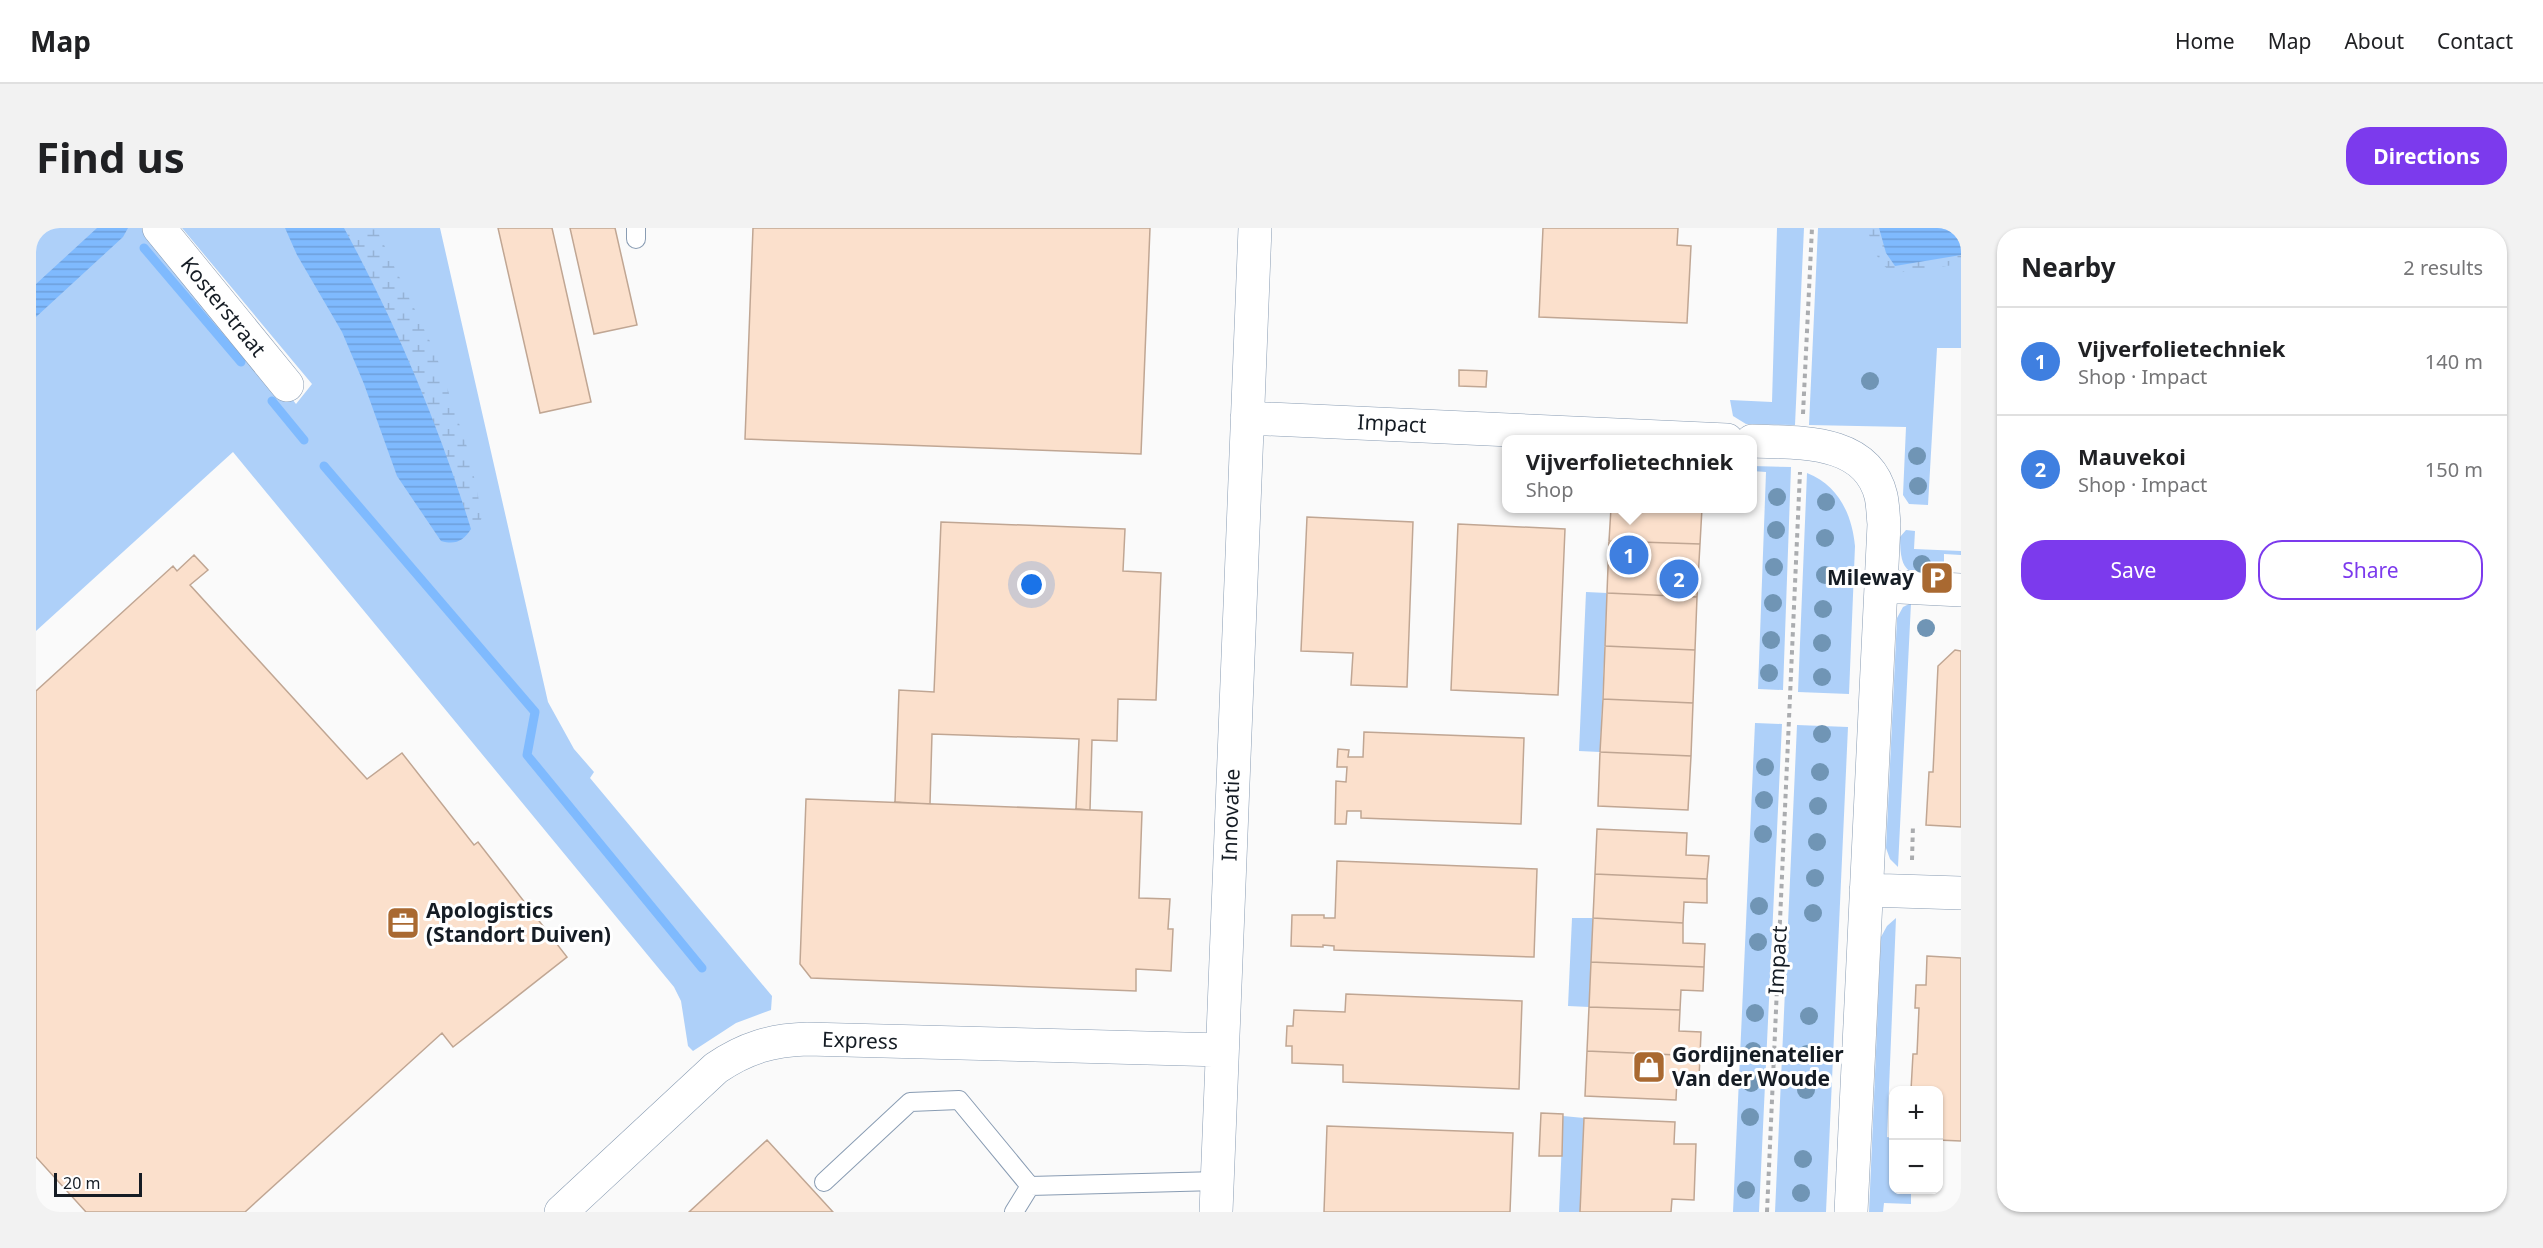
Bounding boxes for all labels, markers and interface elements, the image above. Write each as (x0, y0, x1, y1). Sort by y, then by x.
text: Map (30, 22, 91, 60)
text: Home (2175, 27, 2235, 55)
text: Map (2268, 27, 2311, 55)
text: About (2344, 27, 2404, 55)
text: Contact (2437, 27, 2513, 55)
button: Directions (2346, 127, 2507, 185)
text: Find us (36, 128, 185, 185)
text: Nearby (2021, 249, 2116, 285)
street label: Kosterstraat (175, 251, 273, 362)
text: 2 results (2403, 254, 2483, 281)
text: Vijverfolietechniek (2078, 333, 2285, 363)
text: 1 (2035, 348, 2046, 375)
text: 140 m (2425, 348, 2483, 375)
text: Shop · Impact (2078, 363, 2207, 390)
street label: Impact (1357, 407, 1428, 439)
popup (1502, 435, 1757, 513)
text: Mauvekoi (2078, 441, 2186, 471)
text: Vijverfolietechniek (1526, 446, 1733, 476)
text: 2 (2035, 456, 2046, 483)
text: 150 m (2425, 456, 2483, 483)
text: Shop · Impact (2078, 471, 2207, 498)
text: Shop (1526, 476, 1574, 503)
pin: 1 (1610, 532, 1648, 578)
button: Save (2021, 540, 2246, 600)
button: Share (2258, 540, 2483, 600)
pin: 2 (1660, 556, 1698, 602)
parking icon: Mileway (1919, 560, 1955, 596)
place label: Mileway (1827, 563, 1914, 591)
your location (1017, 570, 1046, 599)
street label: Innovatie (1214, 768, 1246, 862)
place label: Apologistics (Standort Duiven) (426, 896, 611, 948)
office icon: Apologistics (Standort Duiven) (385, 905, 421, 941)
street label: Impact (1761, 924, 1793, 995)
street label: Express (822, 1025, 898, 1055)
place label: Gordijnenatelier Van der Woude (1672, 1040, 1844, 1092)
shop icon: Gordijnenatelier Van der Woude (1631, 1049, 1667, 1085)
map controls (1889, 1086, 1943, 1194)
button: + (1889, 1086, 1943, 1140)
button: − (1889, 1140, 1943, 1194)
scale bar (54, 1170, 142, 1198)
text: 20 m (63, 1172, 100, 1194)

